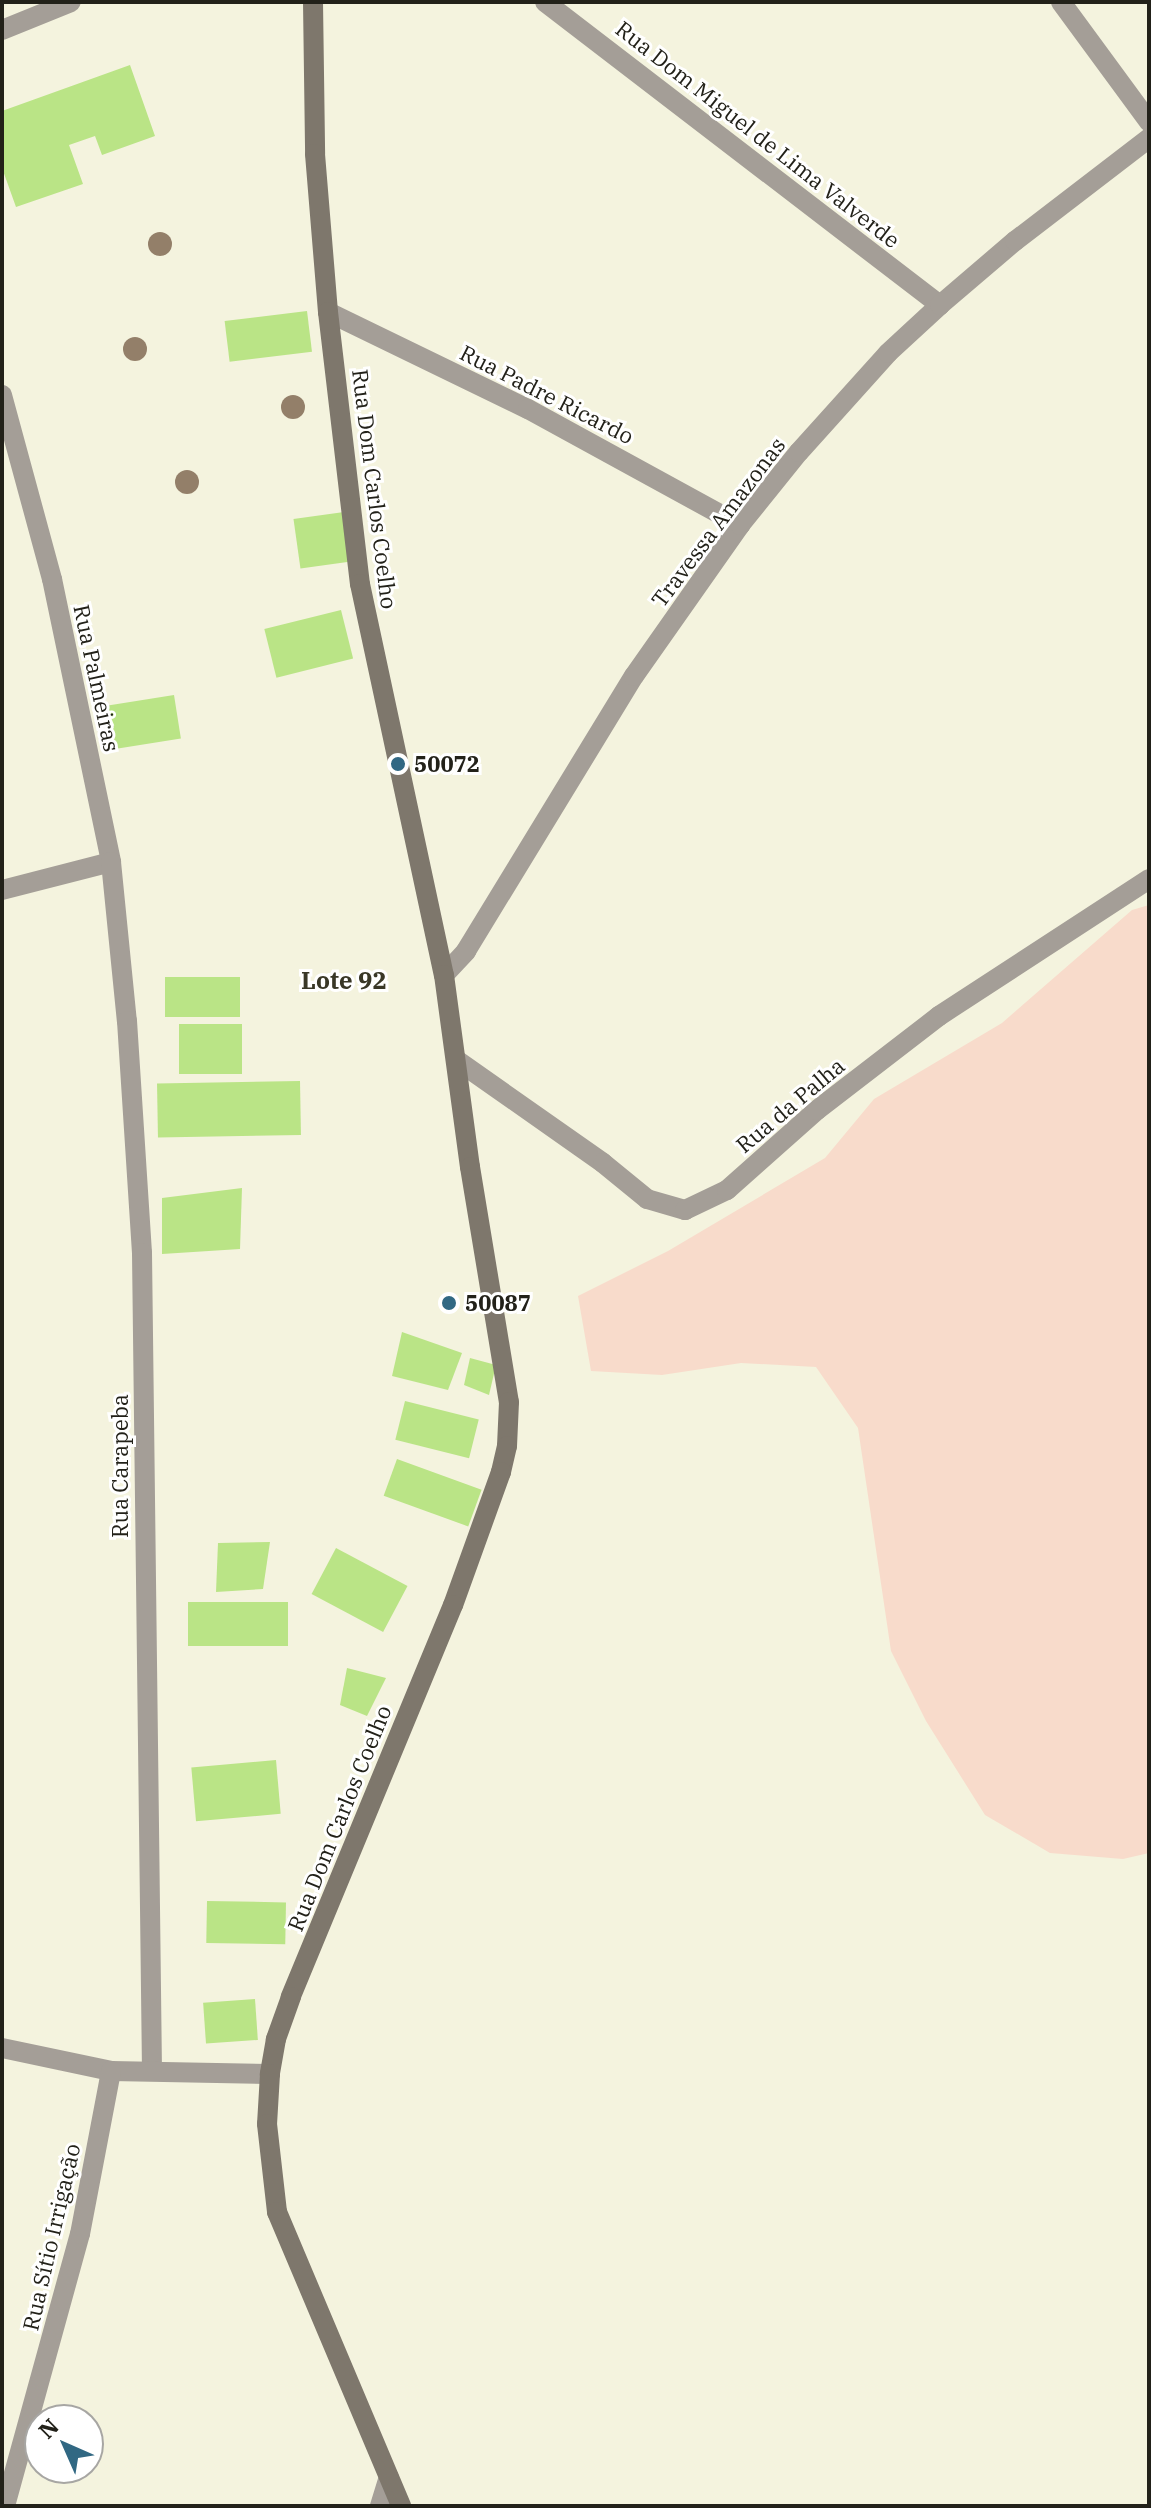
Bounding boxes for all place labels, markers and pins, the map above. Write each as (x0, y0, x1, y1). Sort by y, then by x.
place label: 50072 (414, 751, 480, 777)
marker: 50072 (389, 755, 407, 773)
place label: 50087 (465, 1290, 531, 1316)
marker: 50087 (440, 1294, 458, 1312)

